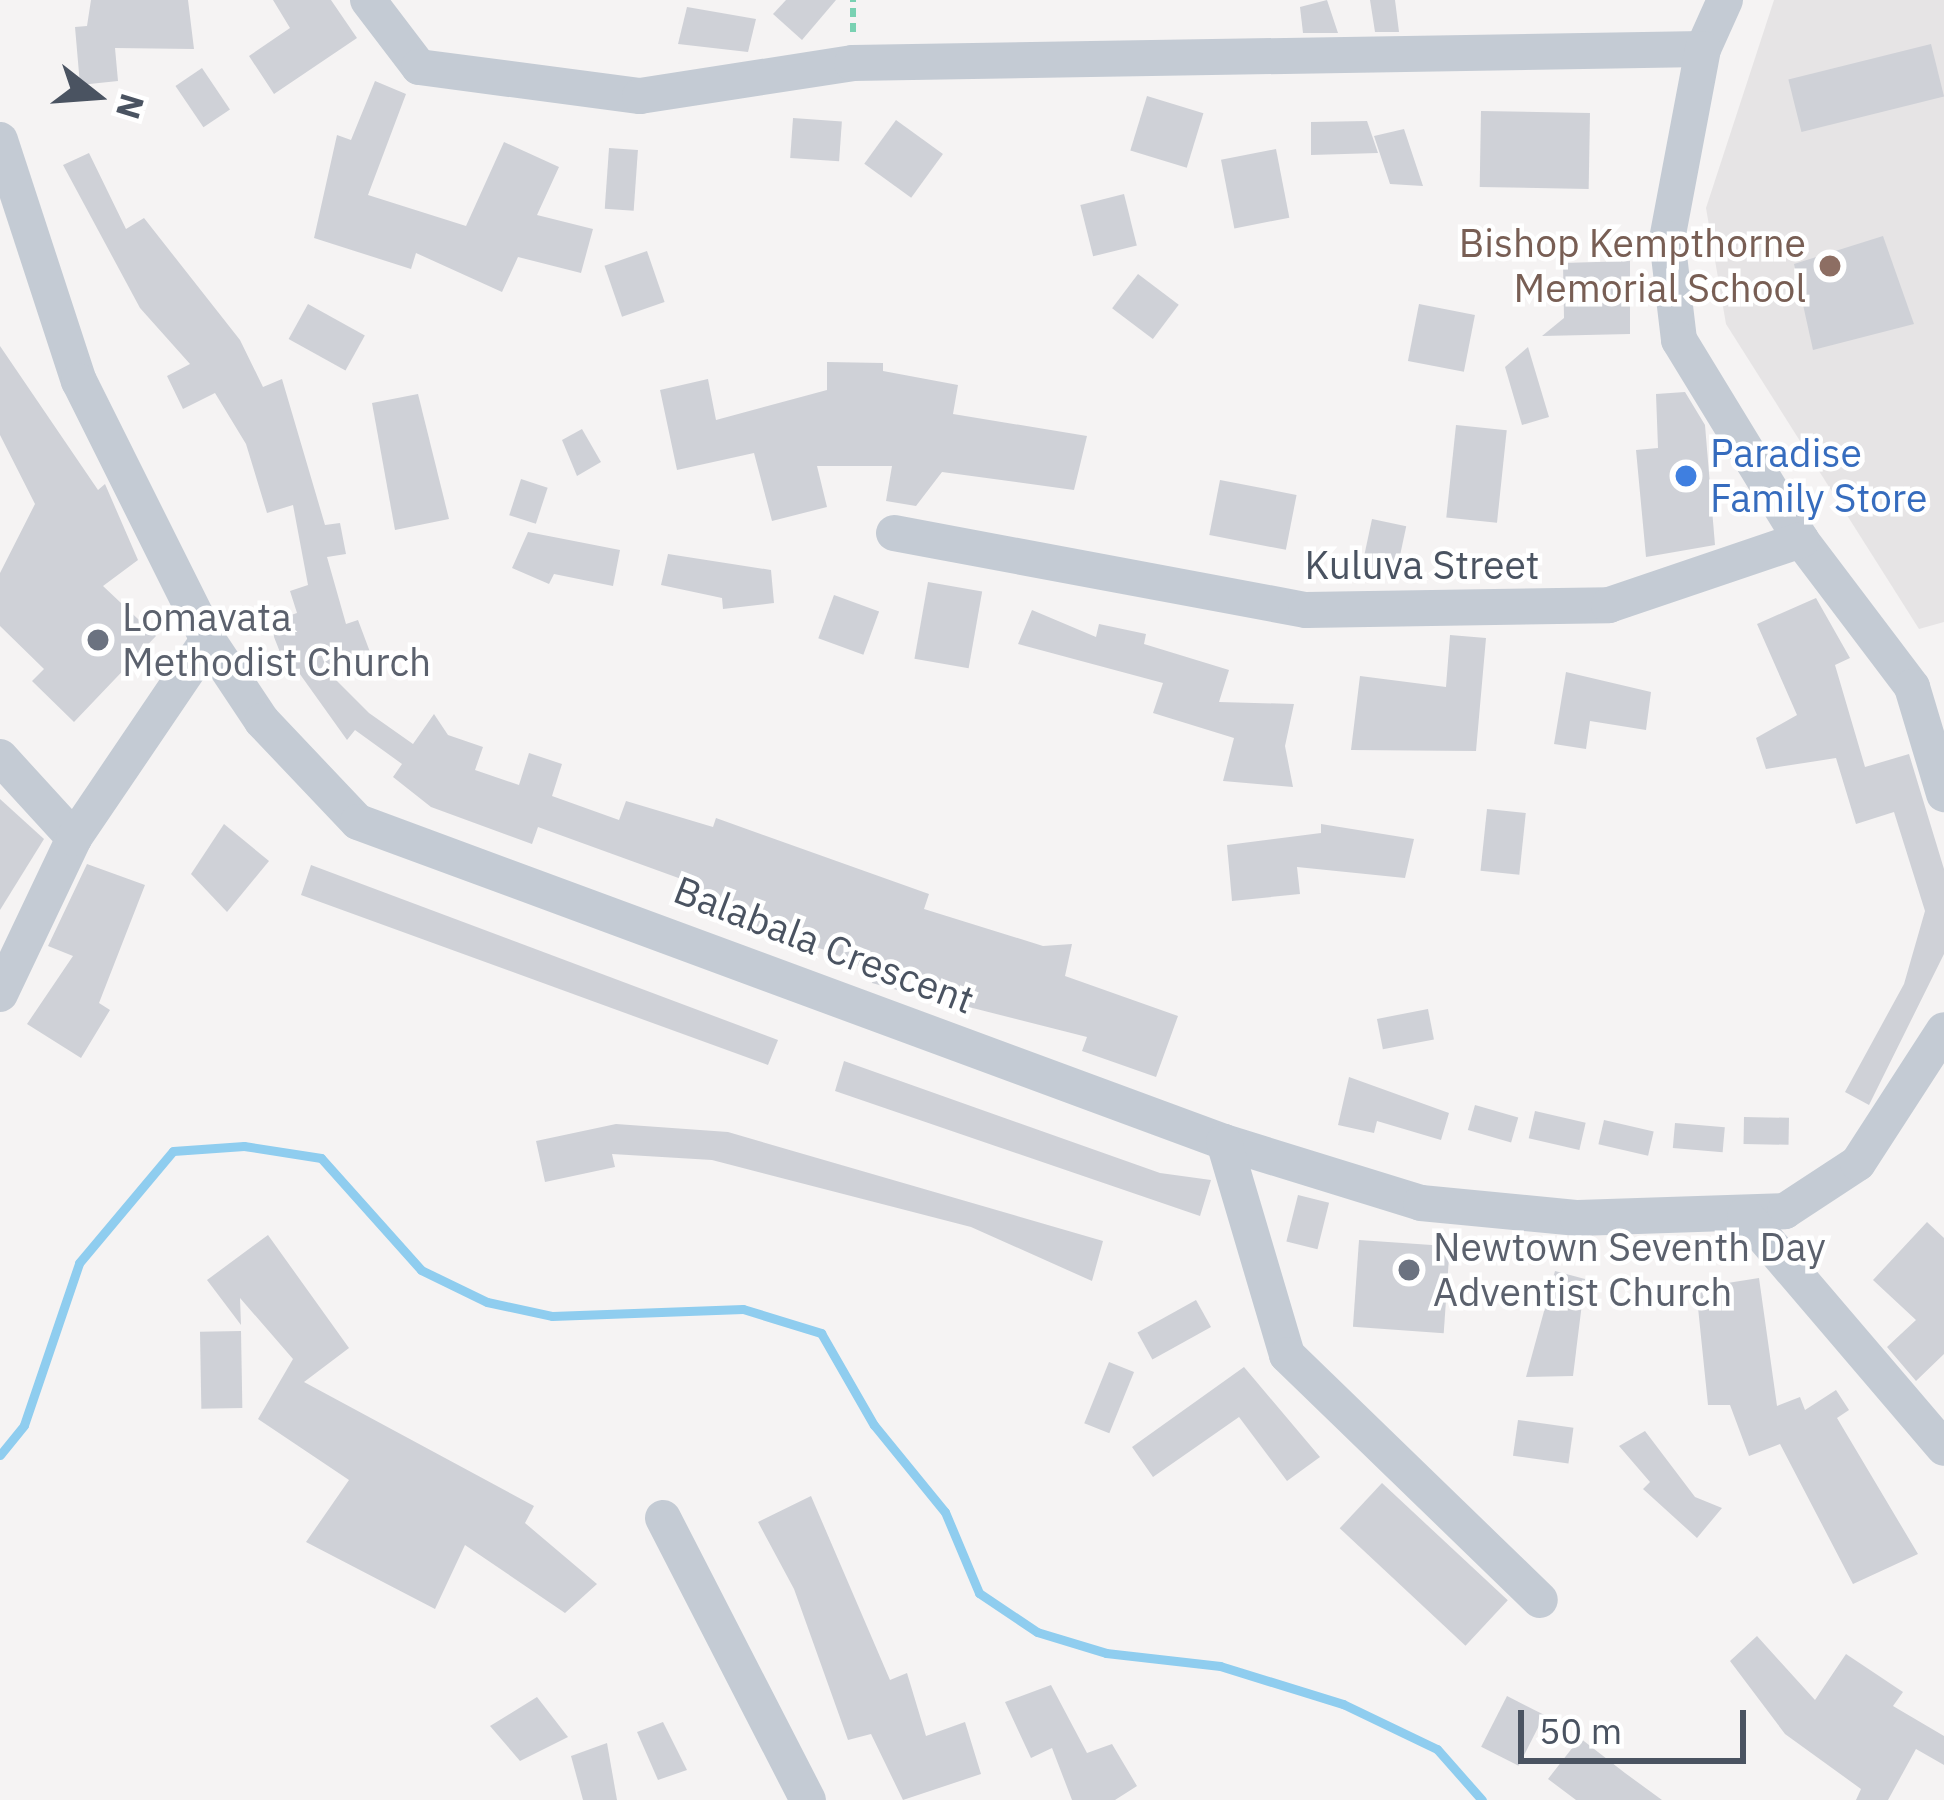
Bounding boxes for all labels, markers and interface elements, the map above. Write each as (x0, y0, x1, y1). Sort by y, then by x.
north arrow (36, 36, 156, 156)
text: N (107, 89, 155, 124)
place label: Bishop Kempthorne Memorial School (1459, 221, 1806, 312)
marker: Bishop Kempthorne Memorial School (1817, 253, 1843, 279)
place label: Paradise Family Store (1710, 431, 1927, 522)
marker: Paradise Family Store (1673, 463, 1699, 489)
street label: Kuluva Street (1304, 542, 1540, 588)
place label: Lomavata Methodist Church (122, 595, 431, 686)
marker: Lomavata Methodist Church (85, 627, 111, 653)
street label: Balabala Crescent (668, 866, 980, 1024)
place label: Newtown Seventh Day Adventist Church (1433, 1225, 1826, 1316)
marker: Newtown Seventh Day Adventist Church (1396, 1257, 1422, 1283)
scale bar (1524, 1686, 1752, 1760)
text: 50 m (1539, 1707, 1622, 1754)

